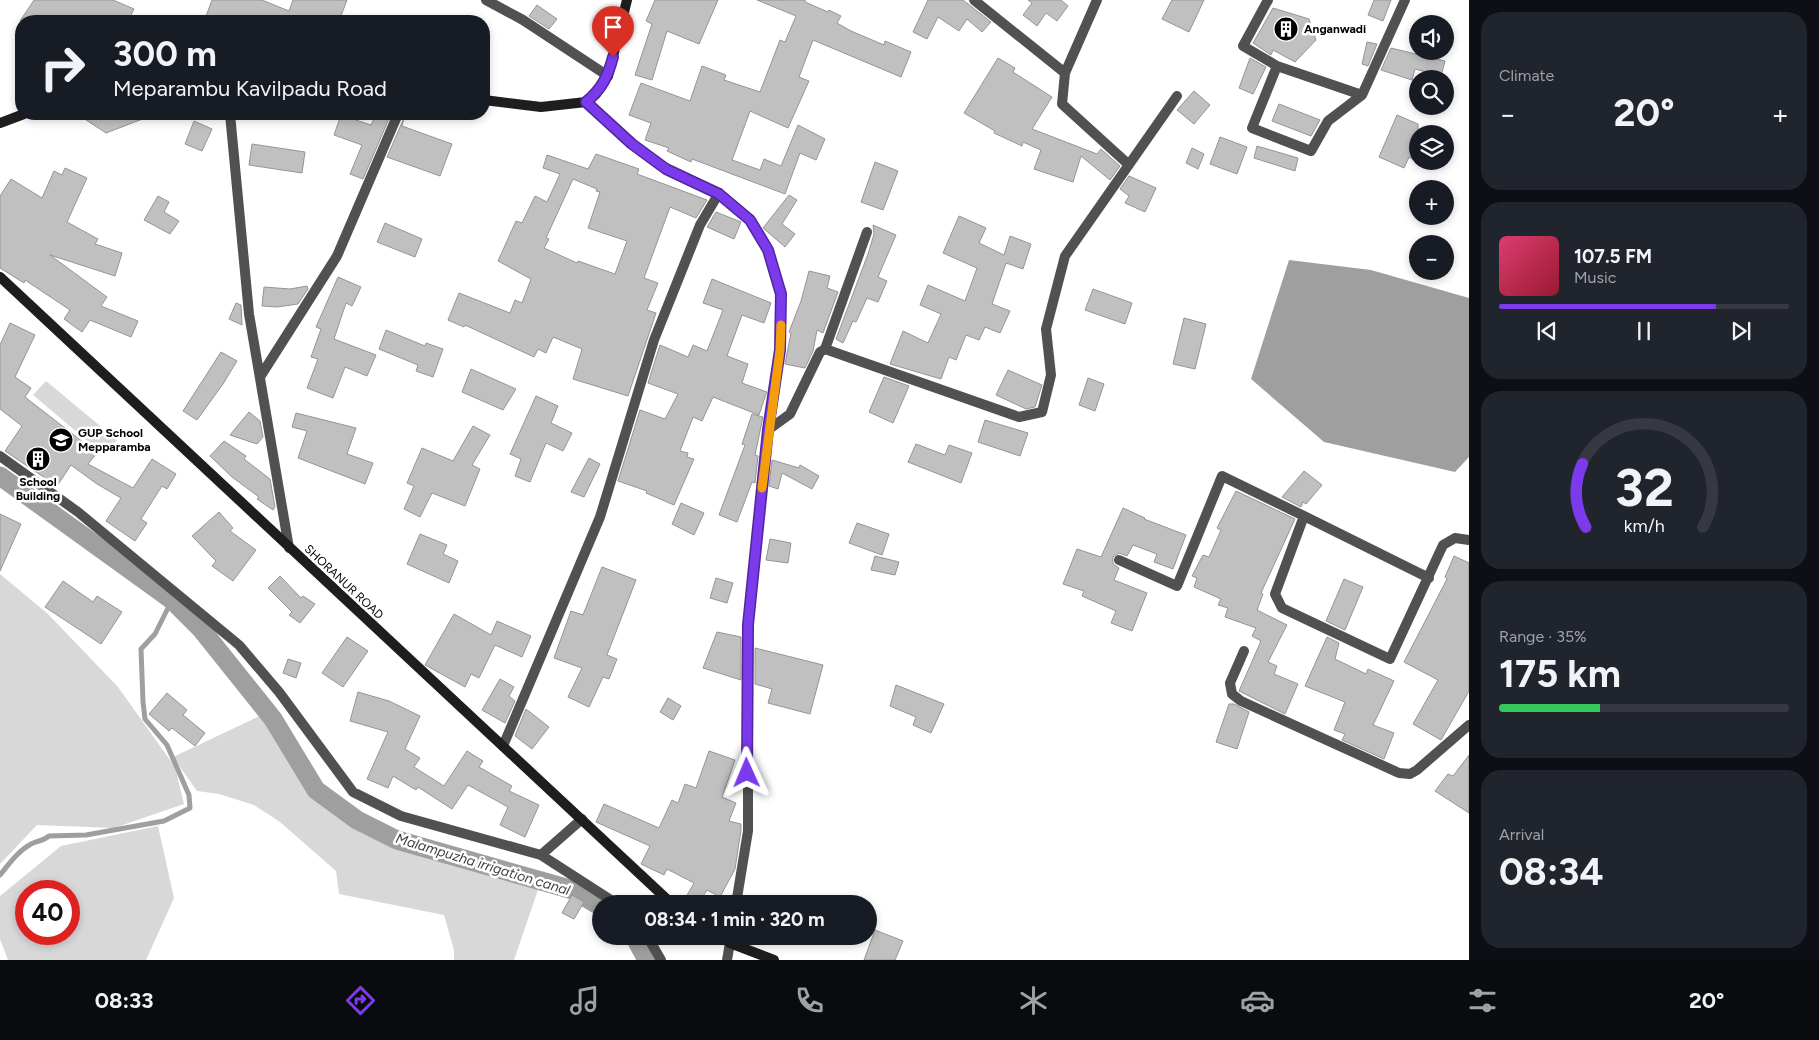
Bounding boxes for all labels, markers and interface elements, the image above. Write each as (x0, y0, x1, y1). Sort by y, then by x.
pin (592, 6, 634, 57)
icon: arrive (599, 13, 627, 41)
map controls (1409, 15, 1454, 280)
button: sound (1409, 15, 1454, 60)
building icon: Anganwadi (1273, 16, 1299, 42)
place label: Anganwadi (1304, 22, 1366, 36)
text: 300 m (113, 33, 217, 75)
icon: right (30, 35, 95, 100)
text: Climate (1499, 66, 1554, 85)
button: search (1409, 70, 1454, 115)
text: Meparambu Kavilpadu Road (113, 75, 387, 102)
text: 20° (1614, 90, 1675, 136)
text: − (1499, 97, 1516, 131)
text: + (1772, 97, 1789, 131)
button: layers (1409, 125, 1454, 170)
button: + (1409, 180, 1454, 225)
button: − (1409, 235, 1454, 280)
text: 107.5 FM (1574, 245, 1652, 268)
text: Music (1574, 268, 1616, 287)
icon: previous (1533, 317, 1561, 345)
icon: pause (1630, 317, 1658, 345)
icon: next (1727, 317, 1755, 345)
place label: GUP School Mepparamba (78, 426, 151, 454)
school or university icon: GUP School Mepparamba (48, 427, 74, 453)
building icon: School Building (25, 446, 51, 472)
text: 32 (1614, 457, 1674, 519)
place label: School Building (16, 475, 60, 503)
text: km/h (1624, 515, 1664, 536)
street label: SHORANUR ROAD (302, 542, 386, 622)
text: Range · 35% (1499, 627, 1587, 646)
text: 175 km (1499, 651, 1621, 697)
position arrow (720, 746, 772, 798)
text: Arrival (1499, 825, 1544, 844)
water label: Malampuzha irrigation canal (394, 830, 573, 899)
text: 08:34 (1499, 849, 1604, 895)
speed limit sign: 40 (15, 880, 80, 945)
text: 08:34 · 1 min · 320 m (644, 908, 825, 931)
icon: directions (343, 983, 378, 1018)
icon: music (567, 983, 602, 1018)
icon: phone (792, 983, 827, 1018)
icon: climate (1016, 983, 1051, 1018)
icon: car (1240, 983, 1275, 1018)
icon: filters (1465, 983, 1500, 1018)
text: 08:33 (95, 987, 153, 1014)
text: 20° (1689, 987, 1724, 1014)

